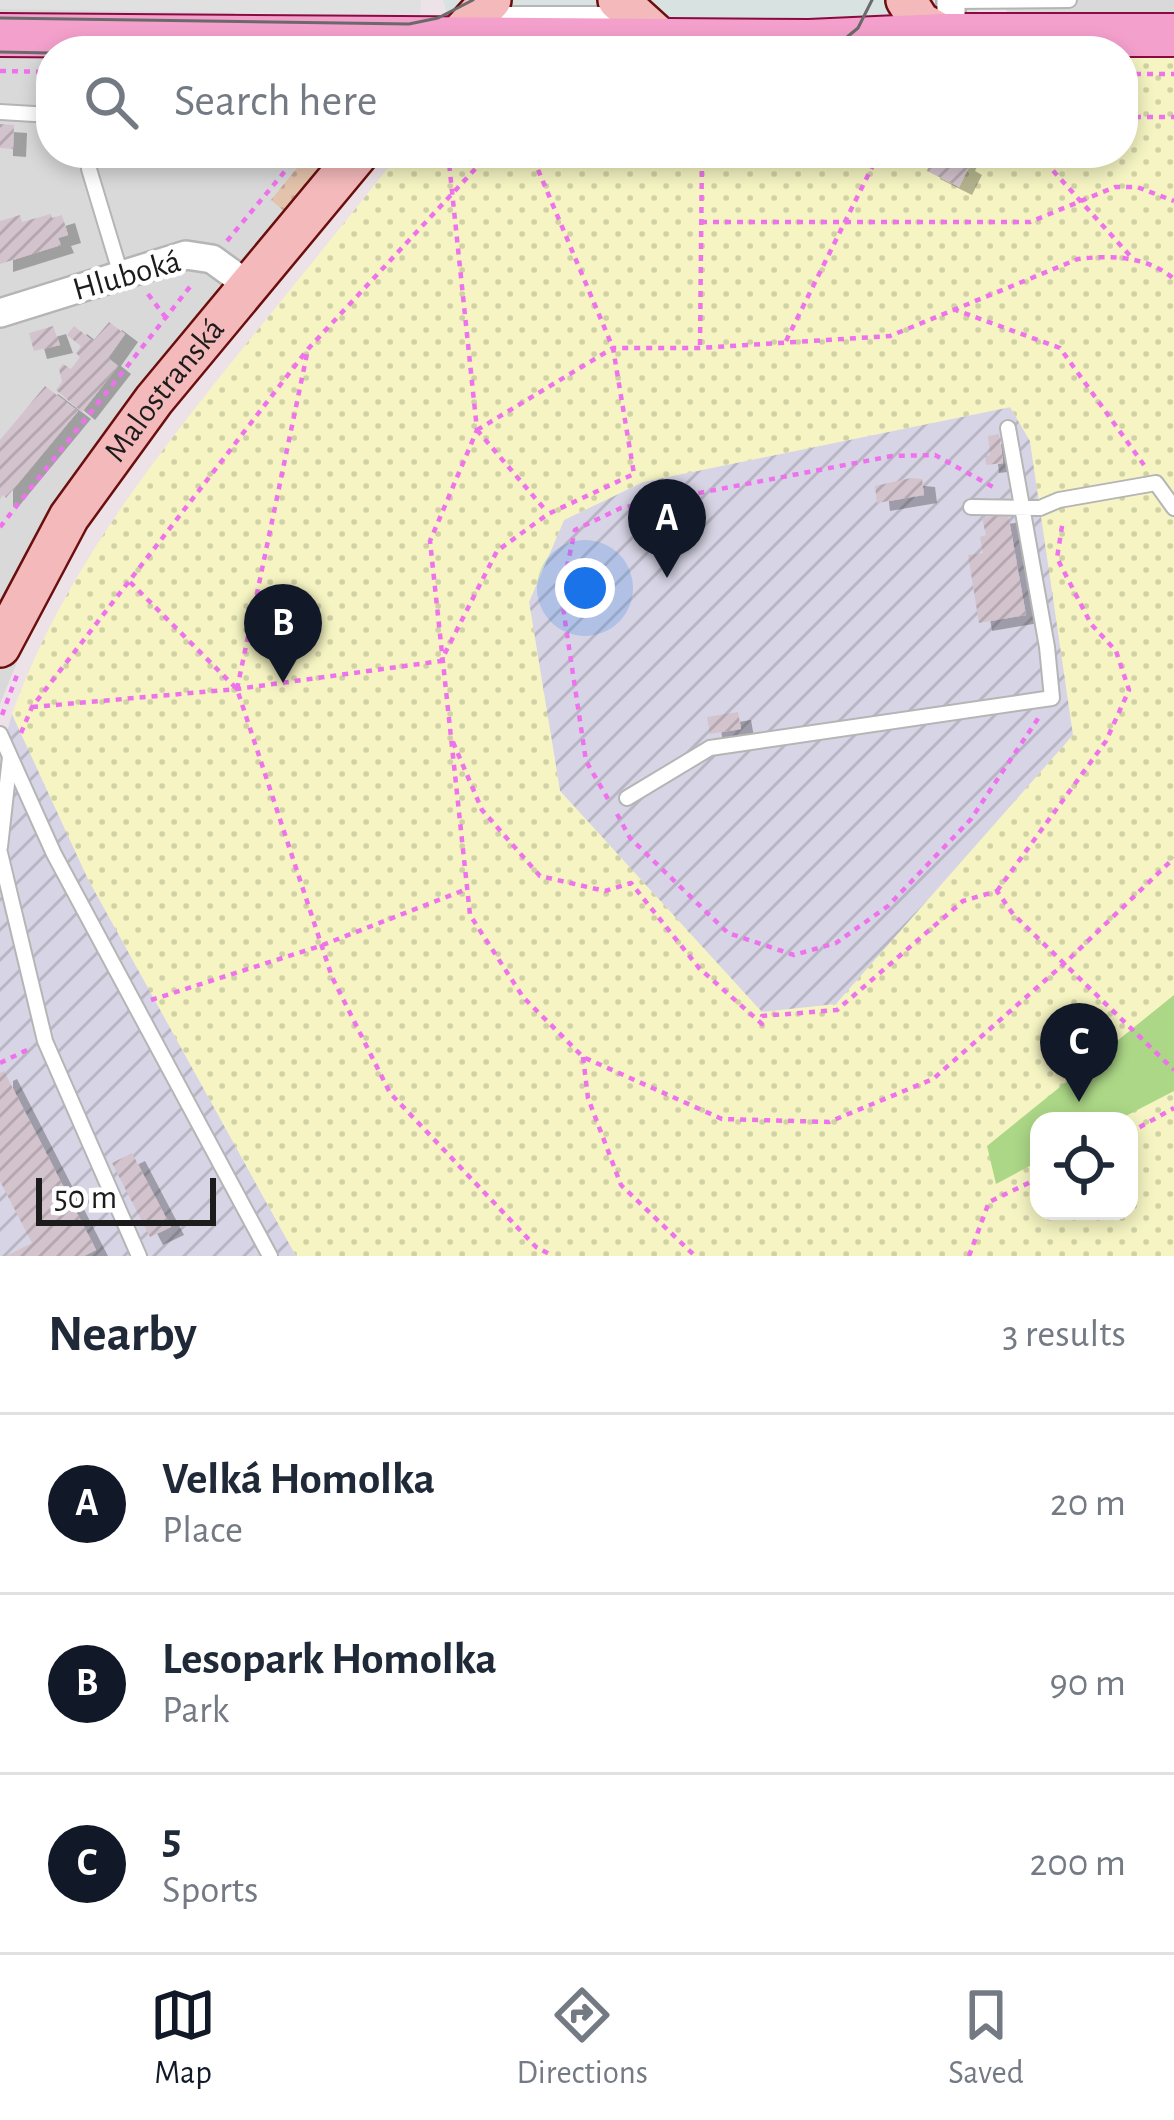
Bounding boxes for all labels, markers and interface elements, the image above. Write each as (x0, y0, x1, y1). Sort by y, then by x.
search box (36, 36, 1138, 168)
icon: search (78, 69, 144, 135)
text: Search here (174, 79, 377, 124)
street label: Hluboká (69, 245, 185, 307)
street label: Malostranská (98, 312, 231, 468)
pin: A (628, 479, 706, 578)
your location (555, 558, 615, 618)
pin: B (244, 584, 322, 683)
pin: C (1040, 1003, 1118, 1102)
map controls (1030, 1112, 1138, 1220)
button: locate (1030, 1112, 1138, 1220)
scale bar (36, 1172, 216, 1225)
text: 50 m (54, 1182, 117, 1215)
text: Nearby (48, 1309, 197, 1360)
text: 3 results (1002, 1315, 1126, 1354)
text: Velká Homolka (162, 1457, 435, 1502)
text: A (75, 1484, 99, 1523)
text: 20 m (1050, 1484, 1126, 1523)
text: Place (162, 1511, 243, 1550)
text: Lesopark Homolka (162, 1637, 497, 1682)
text: B (76, 1664, 98, 1703)
text: 90 m (1049, 1664, 1126, 1703)
text: Park (162, 1691, 229, 1730)
text: 5 (162, 1817, 181, 1862)
text: C (77, 1844, 97, 1883)
text: 200 m (1029, 1844, 1126, 1883)
text: Sports (162, 1871, 259, 1910)
tab: Map (150, 1982, 216, 2094)
tab: Directions (516, 1982, 648, 2094)
tab: Saved (948, 1982, 1024, 2094)

